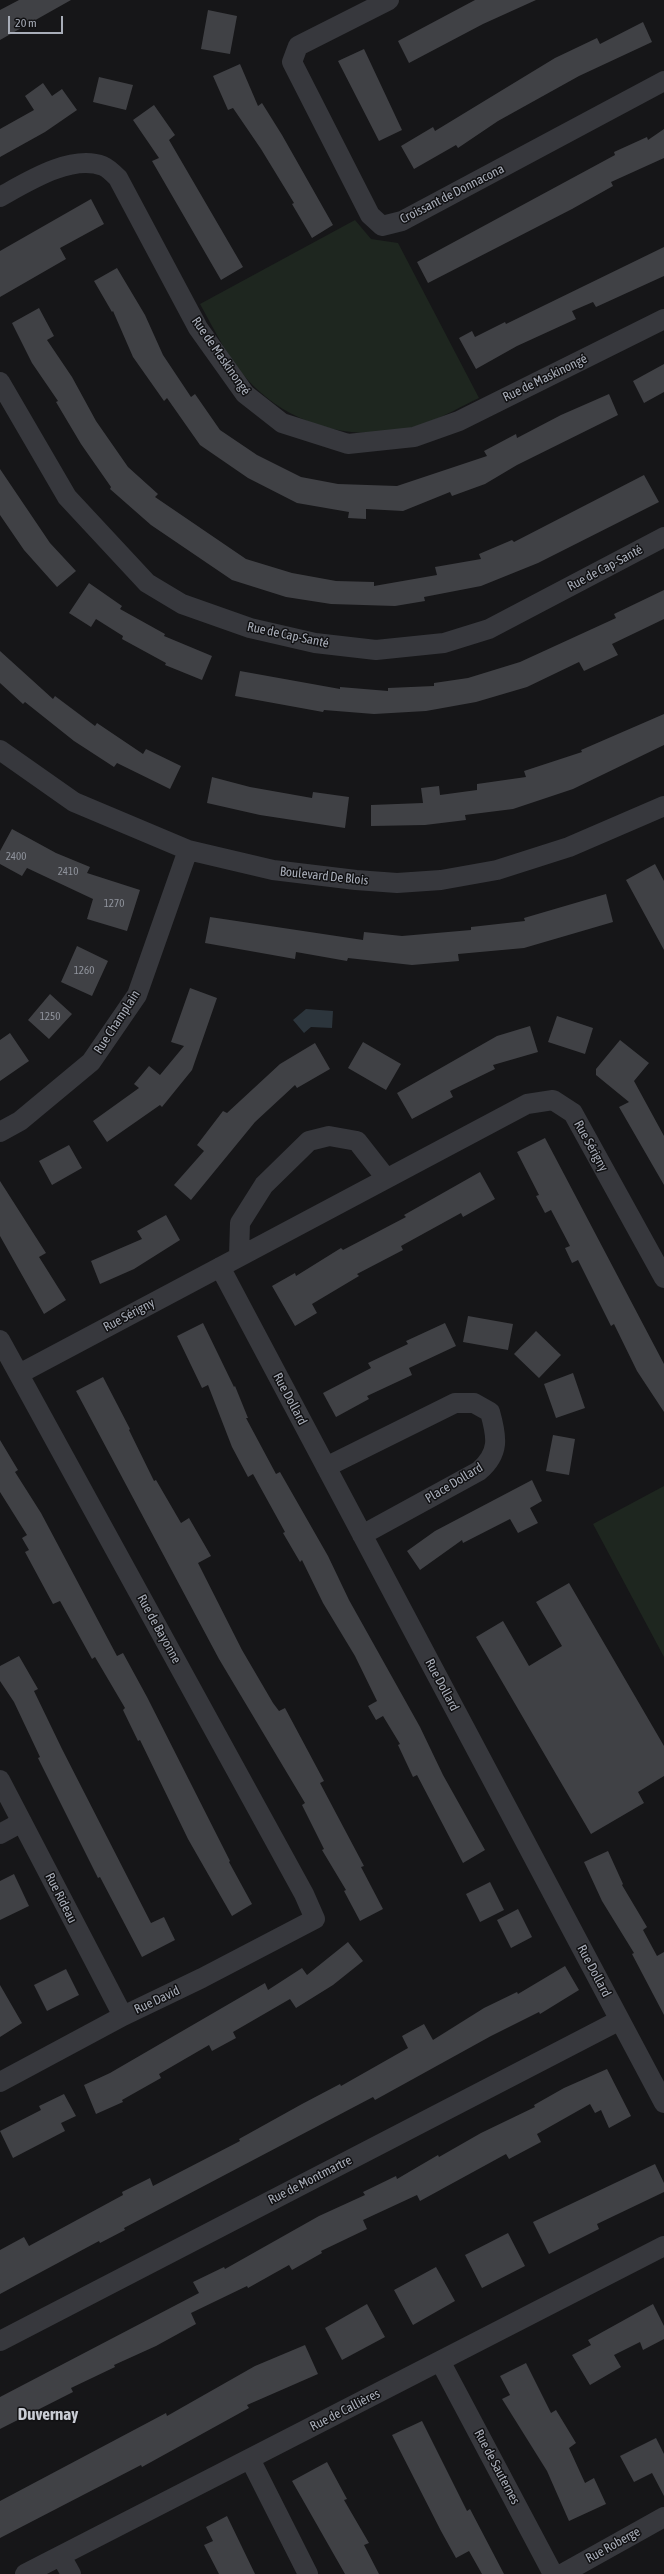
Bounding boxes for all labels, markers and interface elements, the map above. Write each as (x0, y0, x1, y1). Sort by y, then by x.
scale bar (10, 8, 65, 34)
text: 20 m (15, 16, 37, 30)
street label: Croissant de Donnacona (397, 161, 507, 227)
street label: Rue de Maskinongé (188, 314, 254, 398)
street label: Rue de Maskinongé (500, 351, 590, 405)
street label: Rue de Cap-Santé (565, 542, 645, 594)
street label: Rue de Cap-Santé (246, 619, 330, 651)
house number: 2400 (6, 850, 26, 864)
street label: Boulevard De Blois (279, 864, 369, 888)
house number: 2410 (58, 865, 78, 879)
house number: 1270 (104, 897, 124, 911)
house number: 1260 (74, 964, 94, 978)
street label: Rue Champlain (91, 987, 143, 1057)
house number: 1250 (40, 1010, 60, 1024)
street label: Rue Sérigny (571, 1118, 611, 1174)
street label: Rue Sérigny (101, 1295, 157, 1335)
street label: Rue Dollard (270, 1370, 310, 1428)
street label: Place Dollard (422, 1460, 486, 1506)
street label: Rue de Bayonne (134, 1592, 184, 1666)
street label: Rue Dollard (422, 1656, 462, 1714)
street label: Rue Rideau (42, 1870, 80, 1926)
street label: Rue Dollard (574, 1942, 614, 2000)
street label: Rue David (132, 1983, 182, 2017)
street label: Rue de Montmartre (266, 2152, 354, 2208)
street label: Rue de Callières (307, 2386, 383, 2434)
district label: Duvernay (18, 2405, 78, 2425)
street label: Rue de Sauternes (471, 2427, 523, 2507)
street label: Rue Roberge (583, 2524, 643, 2566)

